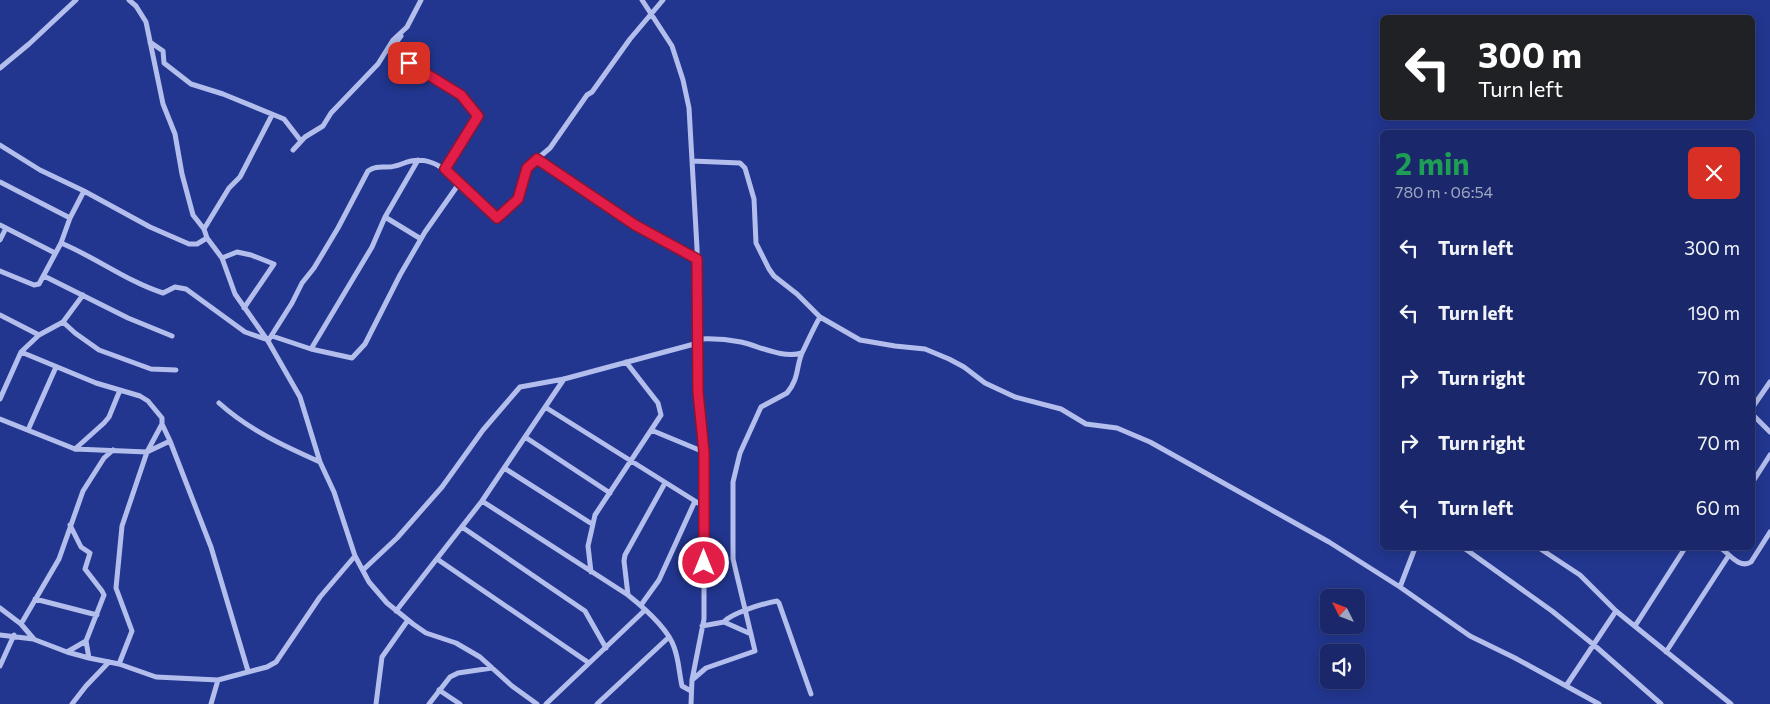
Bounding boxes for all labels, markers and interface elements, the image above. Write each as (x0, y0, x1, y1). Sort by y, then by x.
text: 300 m (1478, 32, 1582, 75)
icon: left (1395, 35, 1460, 100)
pin (388, 42, 430, 84)
icon: arrive (395, 49, 423, 77)
text: Turn left (1478, 75, 1563, 102)
text: 2 min (1395, 144, 1470, 181)
button: close (1688, 147, 1740, 199)
text: 780 m · 06:54 (1395, 182, 1493, 201)
icon: left (1395, 234, 1423, 262)
text: Turn left (1438, 236, 1513, 259)
text: 300 m (1684, 236, 1740, 259)
icon: left (1395, 299, 1423, 327)
text: Turn left (1438, 301, 1513, 324)
text: 190 m (1688, 301, 1740, 324)
icon: right (1395, 364, 1423, 392)
text: Turn right (1438, 366, 1525, 389)
text: 70 m (1697, 366, 1740, 389)
icon: right (1395, 429, 1423, 457)
text: Turn right (1438, 431, 1525, 454)
text: 70 m (1697, 431, 1740, 454)
icon: left (1395, 494, 1423, 522)
text: Turn left (1438, 496, 1513, 519)
text: 60 m (1696, 496, 1740, 519)
position arrow (677, 536, 729, 588)
north arrow (1320, 589, 1365, 634)
map controls (1320, 589, 1365, 689)
button: sound (1320, 644, 1365, 689)

